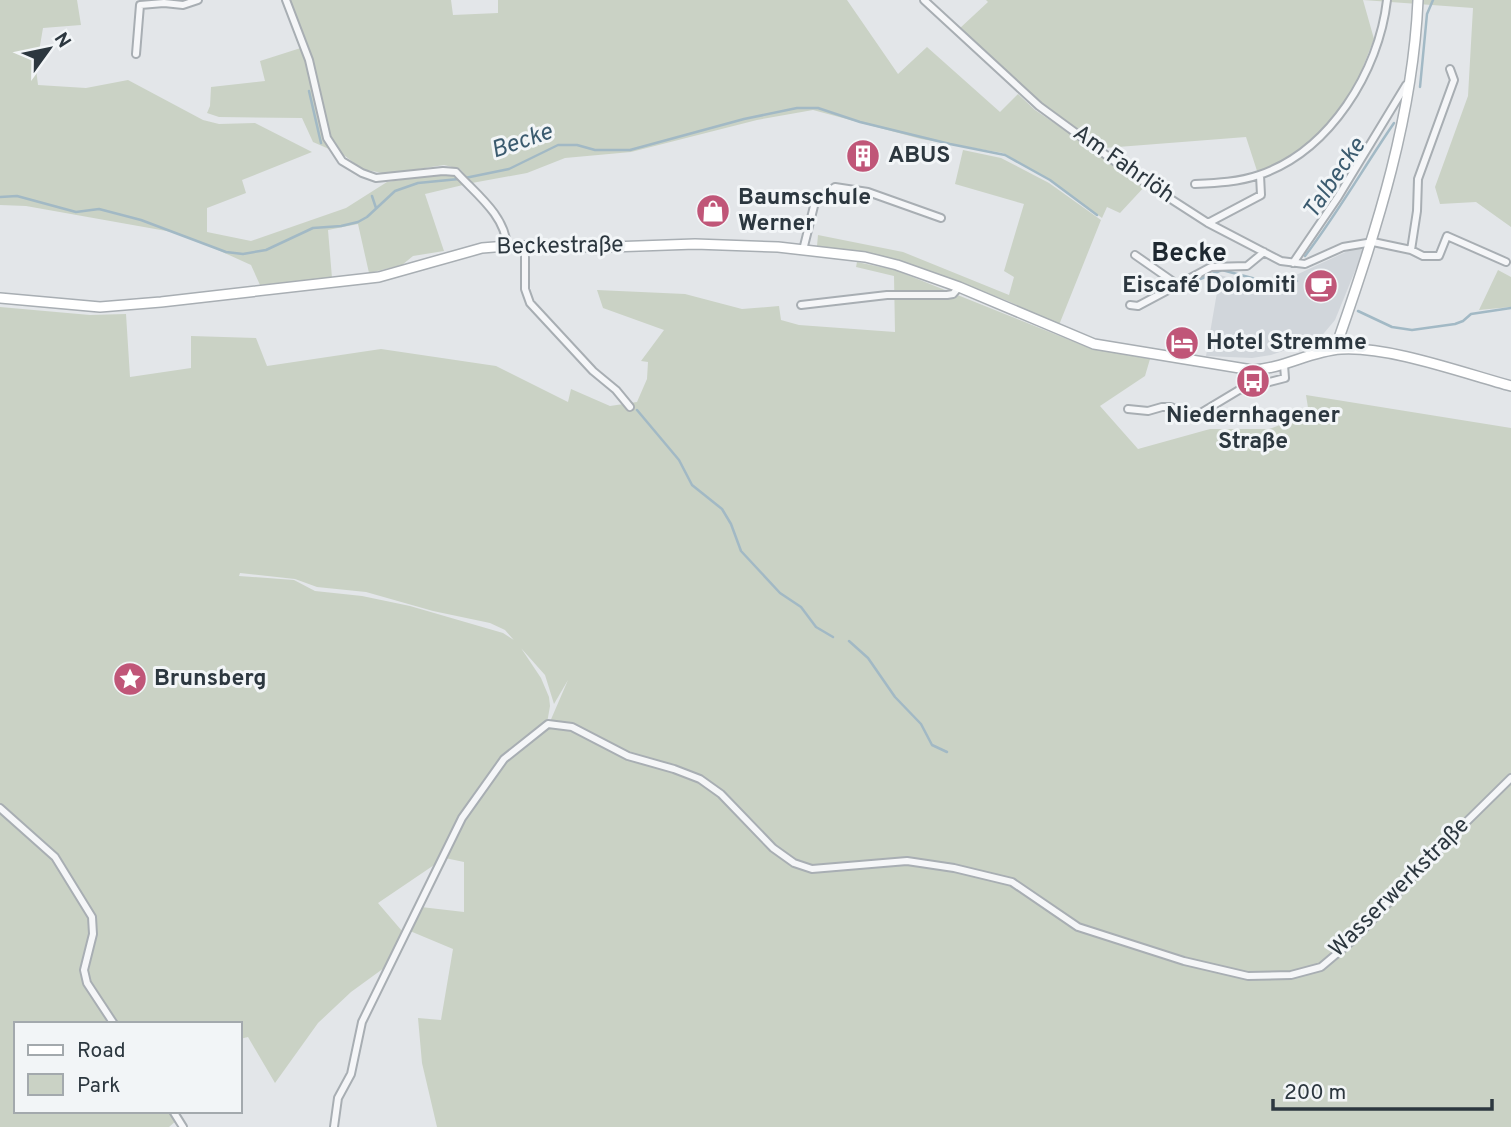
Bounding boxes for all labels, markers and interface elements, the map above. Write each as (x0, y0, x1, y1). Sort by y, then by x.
north arrow (14, 14, 84, 84)
text: N (48, 29, 75, 53)
water label: Becke (487, 117, 557, 166)
street label: Am Fahrlöh (1067, 119, 1179, 211)
water label: Talbecke (1297, 132, 1373, 225)
building icon: ABUS (844, 137, 882, 175)
place label: ABUS (888, 142, 950, 171)
place label: Baumschule Werner (738, 184, 871, 239)
shop icon: Baumschule Werner (694, 192, 732, 230)
street label: Beckestraße (496, 231, 624, 263)
district label: Becke (1151, 238, 1227, 271)
cafe icon: Eiscafé Dolomiti (1302, 267, 1340, 305)
place label: Eiscafé Dolomiti (1122, 272, 1296, 301)
hotel icon: Hotel Stremme (1163, 324, 1201, 362)
place label: Hotel Stremme (1206, 329, 1367, 358)
bus stop icon: Niedernhagener Straße (1234, 362, 1272, 400)
place label: Niedernhagener Straße (1166, 402, 1340, 457)
place icon: Brunsberg (111, 660, 149, 698)
place label: Brunsberg (154, 665, 267, 694)
street label: Wasserwerkstraße (1324, 812, 1476, 964)
legend (14, 1022, 242, 1113)
text: Road (77, 1038, 126, 1065)
scale bar (1273, 1068, 1492, 1112)
text: Park (77, 1073, 120, 1100)
text: 200 m (1284, 1080, 1346, 1107)

